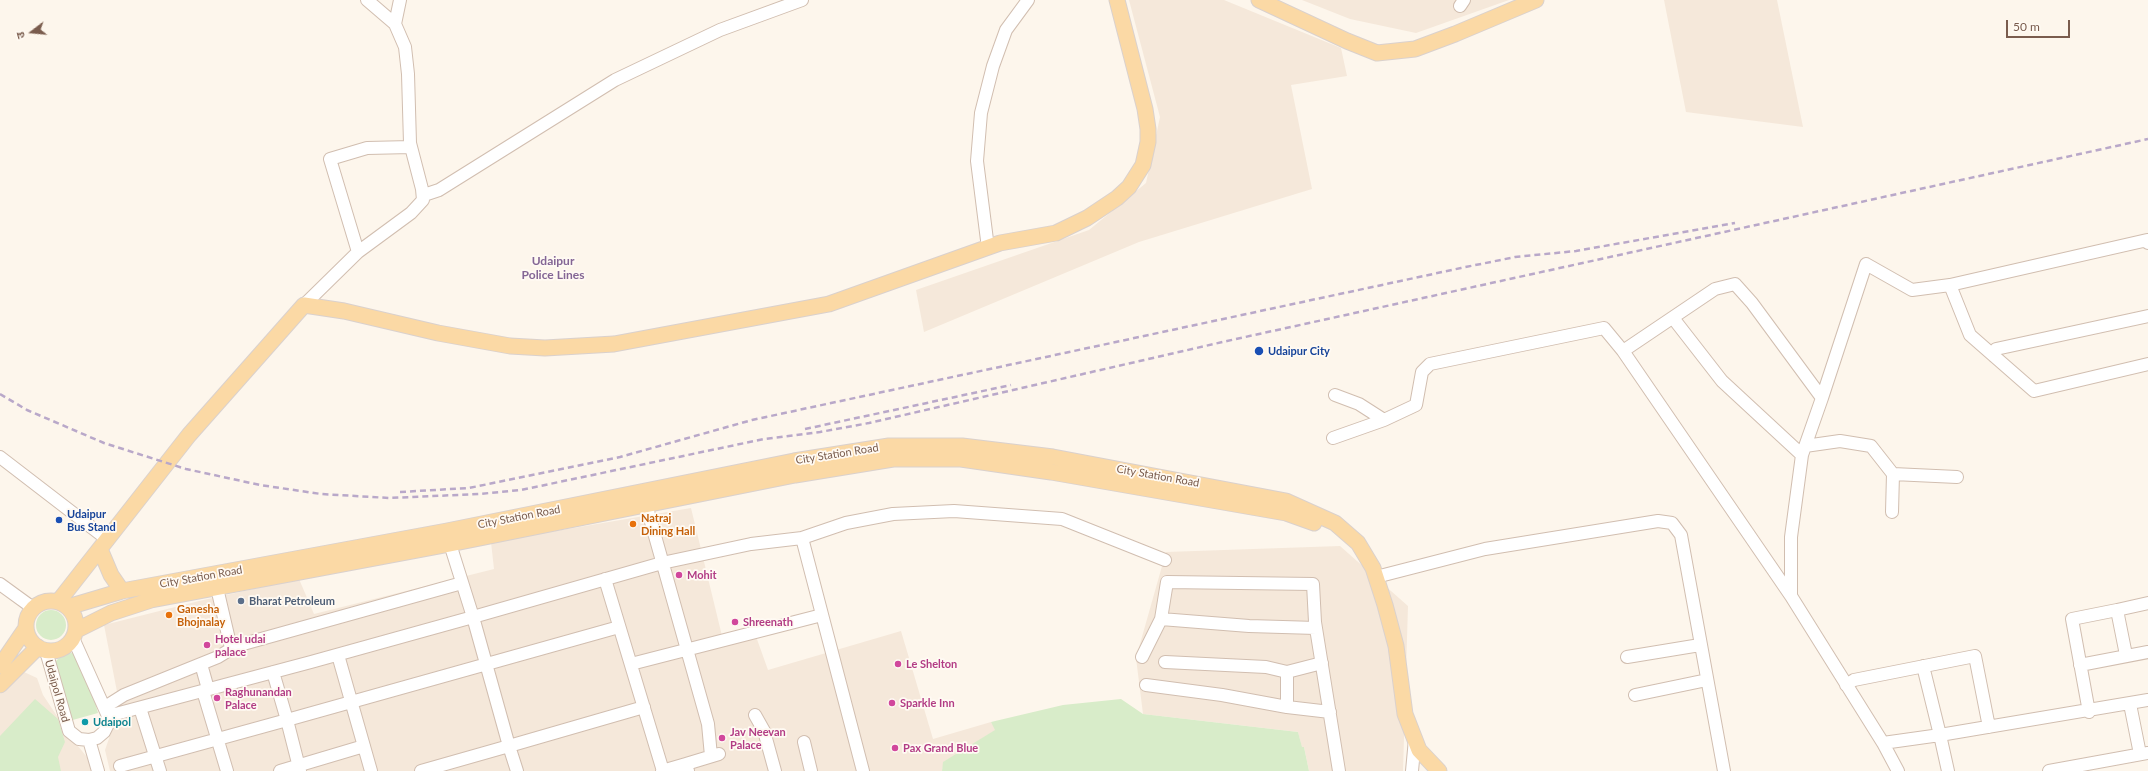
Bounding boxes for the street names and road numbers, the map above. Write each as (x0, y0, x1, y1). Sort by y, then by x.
street label: City Station Road (795, 441, 879, 467)
street label: City Station Road (1116, 462, 1200, 490)
street label: City Station Road (477, 503, 561, 531)
street label: City Station Road (159, 563, 243, 591)
street label: Udaipol Road (42, 658, 72, 724)

